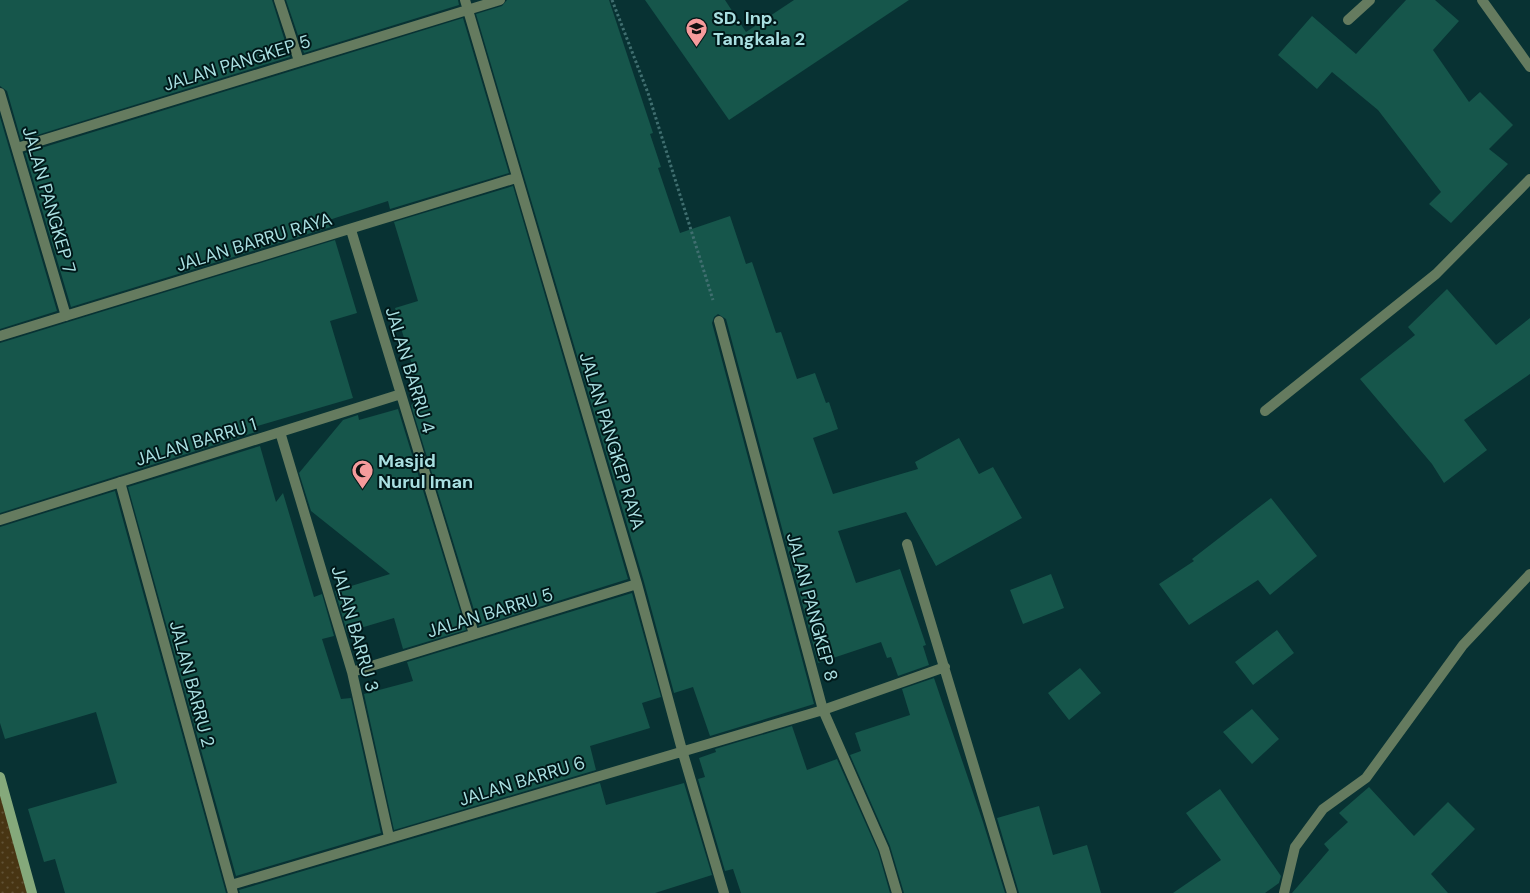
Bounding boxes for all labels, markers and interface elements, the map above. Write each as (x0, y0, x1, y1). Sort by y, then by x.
place label: SD. Inp. Tangkala 2 (713, 6, 805, 51)
school or university icon: SD. Inp. Tangkala 2 (685, 16, 709, 47)
street label: JALAN PANGKEP 5 (160, 29, 314, 97)
street label: JALAN PANGKEP 7 (17, 124, 81, 276)
street label: JALAN BARRU RAYA (173, 207, 335, 277)
street label: JALAN BARRU 4 (379, 304, 441, 436)
street label: JALAN PANGKEP RAYA (574, 349, 650, 533)
street label: JALAN BARRU 1 (133, 412, 259, 472)
place label: Masjid Nurul Iman (378, 449, 473, 494)
mosque icon: Masjid Nurul Iman (350, 459, 374, 490)
street label: JALAN PANGKEP 8 (781, 530, 843, 684)
street label: JALAN BARRU 3 (326, 563, 384, 695)
street label: JALAN BARRU 5 (424, 582, 556, 644)
street label: JALAN BARRU 2 (164, 618, 220, 750)
street label: JALAN BARRU 6 (456, 750, 588, 812)

